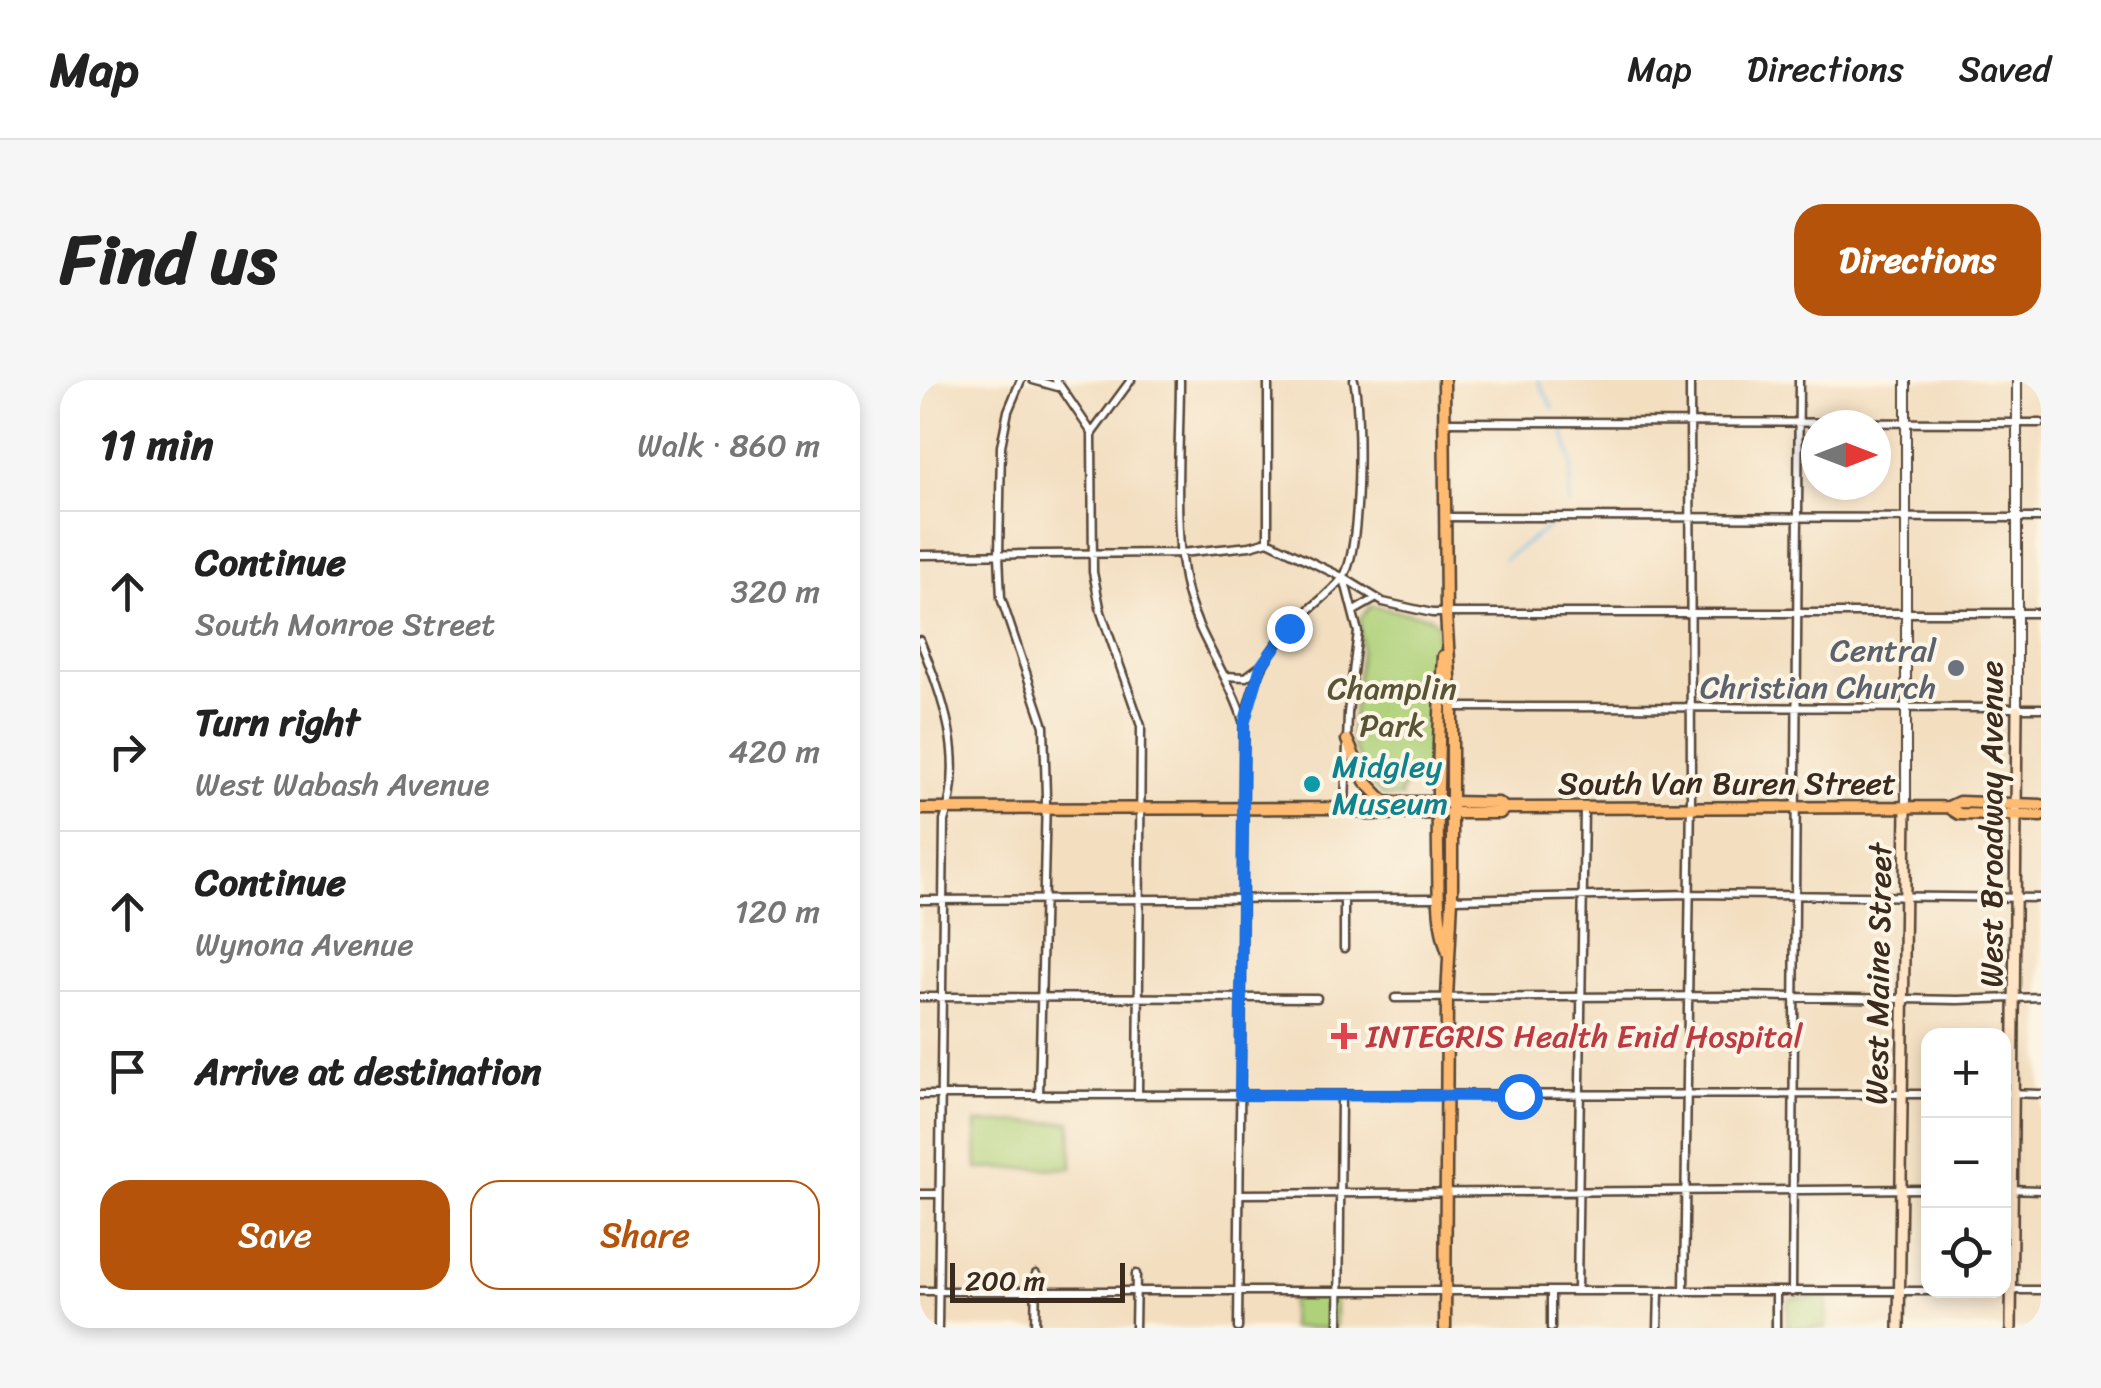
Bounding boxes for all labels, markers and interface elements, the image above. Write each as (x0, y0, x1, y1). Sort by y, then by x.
text: Map (50, 27, 139, 112)
text: Map (1627, 38, 1692, 100)
text: Directions (1747, 38, 1904, 100)
text: Saved (1959, 38, 2051, 100)
text: Find us (60, 198, 277, 322)
button: Directions (1794, 204, 2041, 316)
text: 11 min (100, 408, 213, 482)
north arrow (1801, 410, 1891, 500)
text: Walk · 860 m (637, 417, 820, 474)
text: Continue (195, 529, 346, 596)
text: 320 m (731, 563, 820, 620)
icon: ahead (100, 564, 155, 619)
text: South Monroe Street (195, 596, 495, 653)
route end (1267, 606, 1313, 652)
place label: Central Christian Church (1700, 622, 1937, 716)
marker: Central Christian Church (1945, 657, 1967, 679)
park label: Champlin Park (1327, 660, 1457, 754)
street label: West Broadway Avenue (1963, 660, 2020, 988)
text: Turn right (195, 689, 360, 756)
text: 420 m (728, 723, 820, 780)
icon: right (100, 724, 155, 779)
place label: Midgley Museum (1332, 738, 1448, 832)
street label: South Van Buren Street (1558, 755, 1896, 812)
text: West Wabash Avenue (195, 756, 489, 813)
marker: Midgley Museum (1301, 773, 1323, 795)
street label: West Maine Street (1848, 842, 1909, 1105)
text: Continue (195, 849, 346, 916)
text: 120 m (735, 883, 820, 940)
icon: ahead (100, 884, 155, 939)
text: Wynona Avenue (195, 916, 414, 973)
place label: INTEGRIS Health Enid Hospital (1365, 1008, 1803, 1065)
marker: INTEGRIS Health Enid Hospital (1331, 1023, 1357, 1049)
map controls (1921, 1028, 2011, 1298)
button: + (1921, 1028, 2011, 1118)
text: Arrive at destination (195, 1038, 542, 1105)
icon: arrive (100, 1044, 155, 1099)
route start (1497, 1074, 1543, 1120)
button: − (1921, 1118, 2011, 1208)
button: Save (100, 1180, 450, 1290)
button: Share (470, 1180, 820, 1290)
button: locate (1921, 1208, 2011, 1298)
text: 200 m (965, 1256, 1045, 1305)
scale bar (950, 1258, 1125, 1303)

